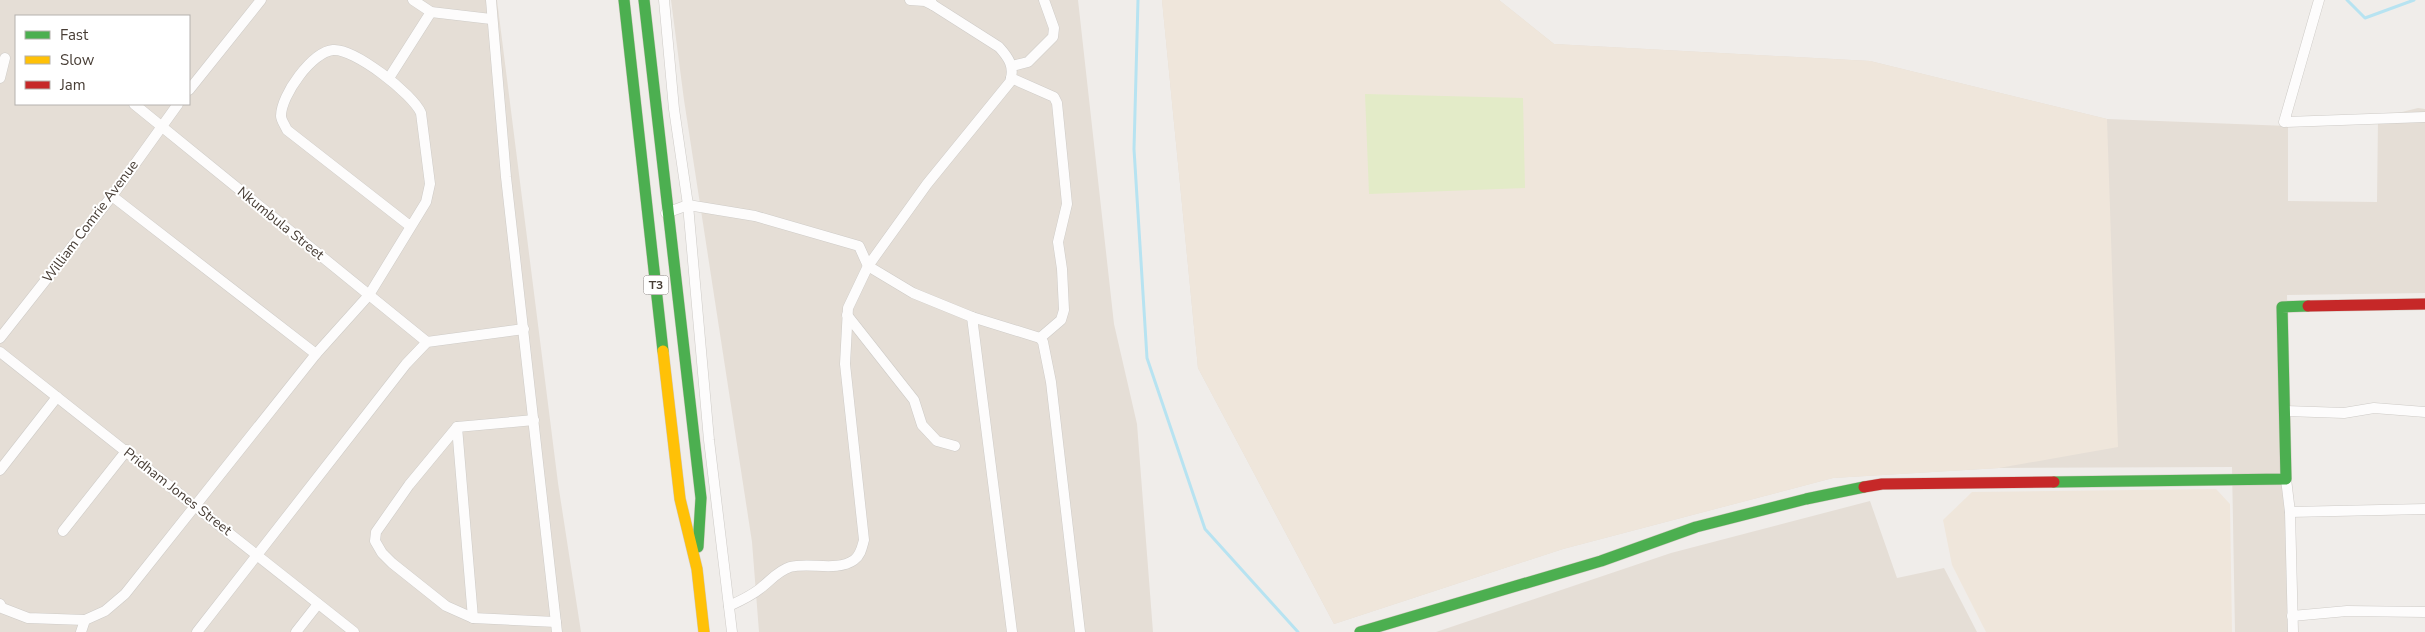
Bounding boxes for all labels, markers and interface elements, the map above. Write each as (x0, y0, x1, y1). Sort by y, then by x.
legend (15, 15, 190, 105)
text: Fast (60, 25, 89, 45)
text: Slow (60, 50, 95, 70)
text: Jam (59, 75, 86, 95)
street label: William Comrie Avenue (38, 156, 143, 286)
street label: Nkumbula Street (233, 182, 328, 264)
road number: T3 (644, 276, 668, 294)
street label: Pridham Jones Street (120, 443, 236, 540)

